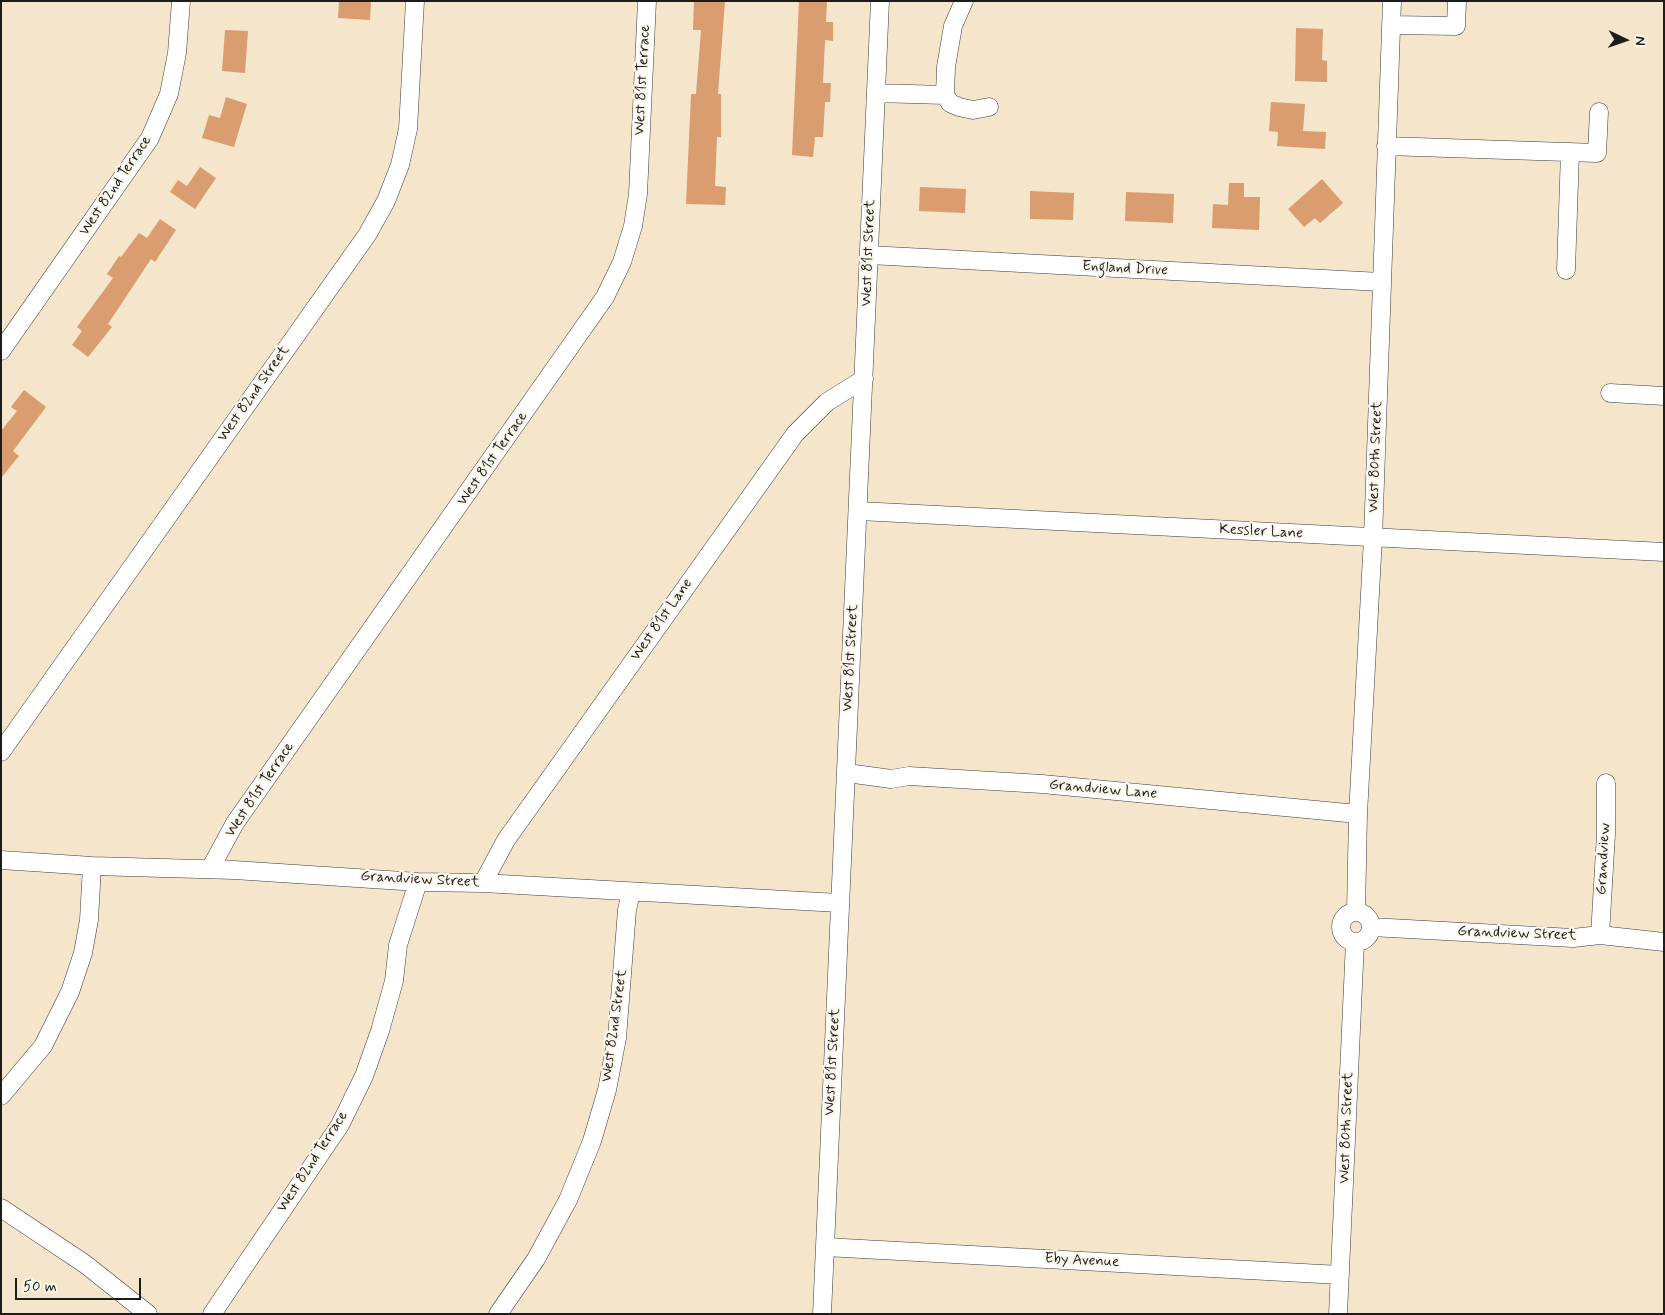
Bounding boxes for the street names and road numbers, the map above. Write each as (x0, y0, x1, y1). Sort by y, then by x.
street label: West 81st Terrace (631, 24, 655, 136)
street label: West 82nd Terrace (76, 132, 156, 240)
street label: West 81st Street (858, 199, 880, 307)
street label: England Drive (1082, 258, 1168, 280)
street label: West 82nd Street (214, 342, 294, 446)
street label: West 80th Street (1365, 401, 1387, 513)
street label: West 81st Terrace (454, 408, 532, 510)
street label: Kessler Lane (1219, 521, 1303, 543)
street label: West 81st Lane (627, 575, 697, 665)
street label: West 81st Street (839, 604, 863, 712)
street label: West 81st Terrace (222, 739, 298, 841)
street label: Grandview Lane (1048, 776, 1158, 804)
street label: Grandview (1593, 822, 1615, 896)
street label: Grandview Street (360, 868, 480, 892)
street label: Grandview Street (1457, 923, 1577, 945)
street label: West 82nd Street (598, 969, 632, 1083)
street label: West 81st Street (821, 1008, 845, 1116)
street label: West 80th Street (1336, 1072, 1358, 1184)
street label: West 82nd Terrace (274, 1108, 352, 1216)
street label: Eby Avenue (1044, 1250, 1120, 1272)

